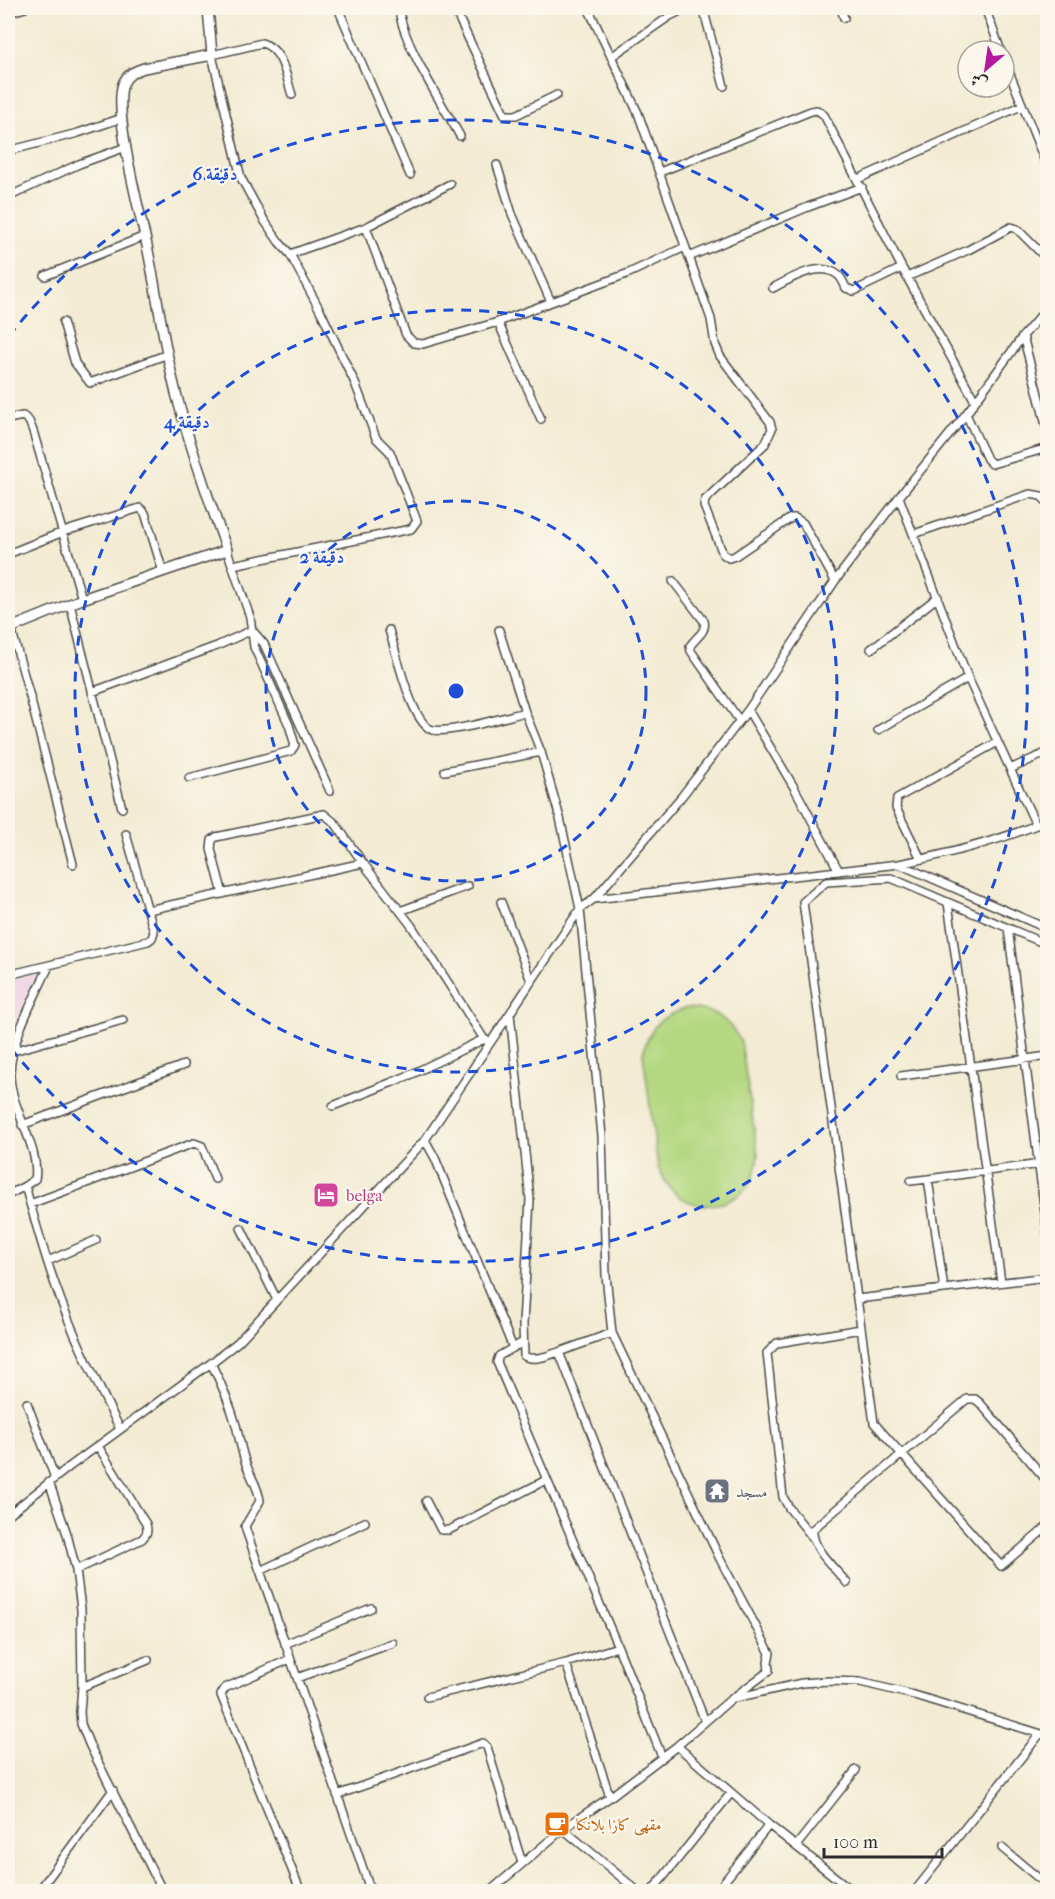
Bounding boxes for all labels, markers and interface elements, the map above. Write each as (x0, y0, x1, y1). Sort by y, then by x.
north arrow (956, 39, 1016, 99)
text: ش (967, 70, 991, 94)
text: 6 دقيقة (192, 164, 238, 185)
text: 4 دقيقة (163, 412, 210, 433)
text: 2 دقيقة (300, 547, 344, 568)
centre of rings (446, 681, 466, 701)
hotel icon: belga (311, 1180, 341, 1210)
place label: belga (345, 1186, 383, 1205)
temple icon: مسجد (702, 1476, 732, 1506)
place label: مسجد (736, 1482, 767, 1501)
cafe icon: مقهى كازا بلانكا (542, 1809, 572, 1839)
place label: مقهى كازا بلانكا (576, 1815, 662, 1836)
scale bar (824, 1821, 942, 1859)
text: 100 m (833, 1832, 878, 1853)

